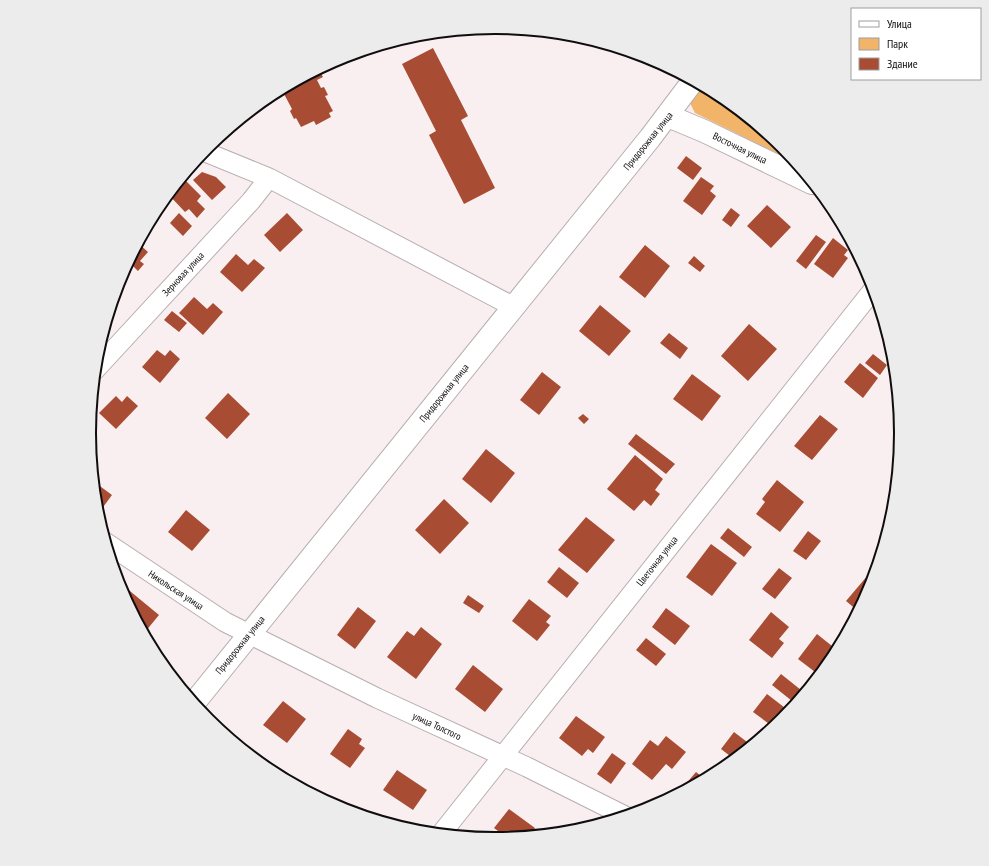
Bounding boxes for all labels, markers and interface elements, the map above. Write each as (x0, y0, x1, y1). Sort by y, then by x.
legend (851, 8, 981, 80)
text: Улица (887, 16, 912, 31)
text: Парк (887, 36, 908, 51)
text: Здание (887, 56, 918, 71)
street label: Придорожная улица (620, 109, 676, 173)
street label: Восточная улица (711, 129, 769, 167)
street label: Зерновая улица (159, 249, 207, 299)
street label: Придорожная улица (416, 361, 472, 425)
street label: Цветочная улица (633, 533, 681, 589)
street label: Никольская улица (146, 567, 206, 613)
street label: Придорожная улица (212, 613, 268, 677)
street label: улица Толстого (411, 709, 463, 743)

